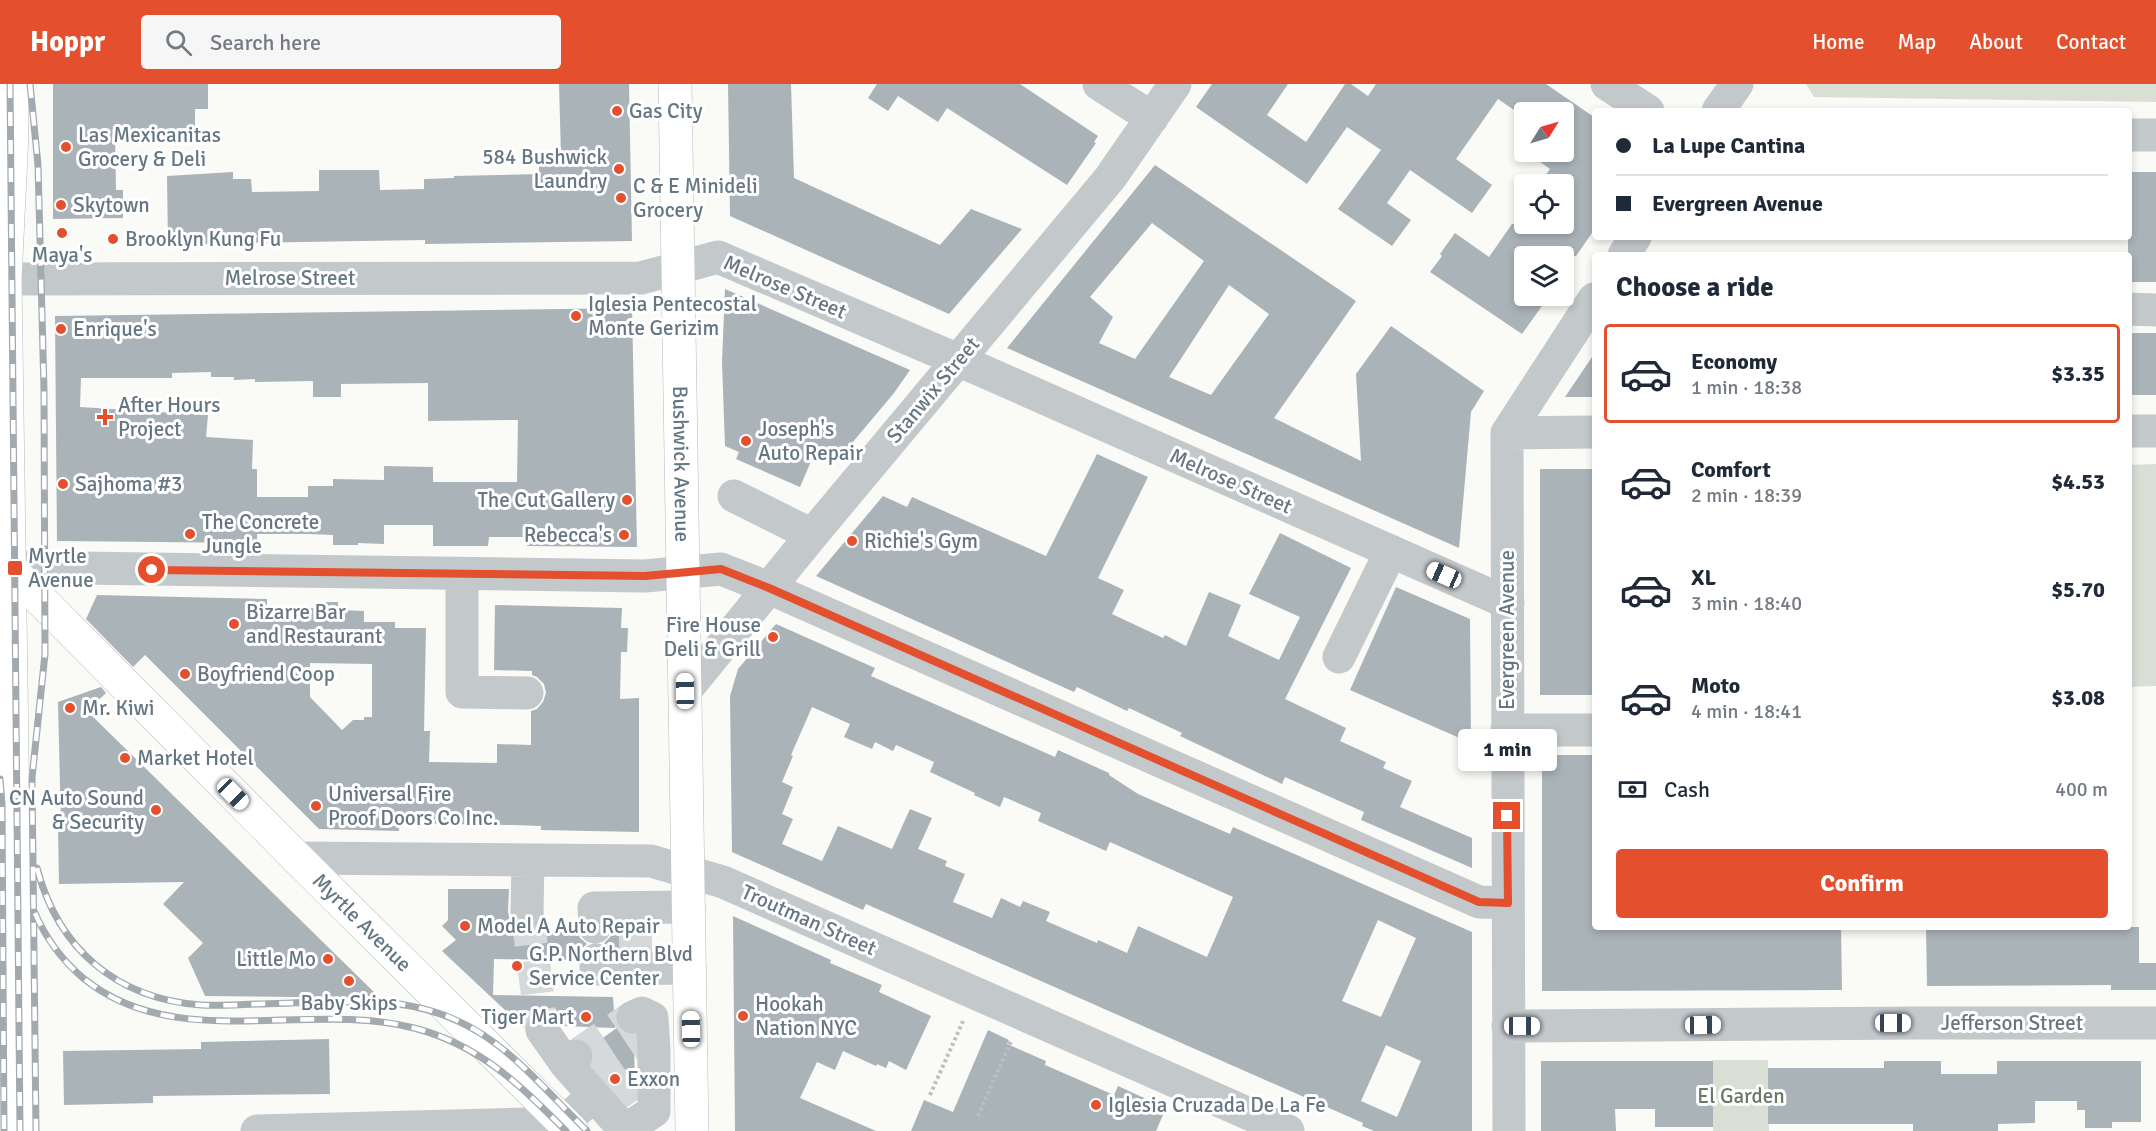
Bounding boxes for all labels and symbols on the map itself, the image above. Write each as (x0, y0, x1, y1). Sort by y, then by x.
place label: Gas City (629, 98, 703, 124)
north arrow (1514, 102, 1574, 162)
marker: Gas City (610, 104, 624, 118)
place label: Las Mexicanitas Grocery & Deli (78, 122, 221, 172)
marker: Las Mexicanitas Grocery & Deli (59, 140, 73, 154)
place label: 584 Bushwick Laundry (482, 144, 607, 194)
marker: 584 Bushwick Laundry (612, 162, 626, 176)
place label: C & E Minideli Grocery (633, 173, 758, 223)
marker: C & E Minideli Grocery (614, 191, 628, 205)
place label: Skytown (73, 192, 150, 218)
marker: Skytown (54, 198, 68, 212)
marker: Maya's (55, 226, 69, 240)
place label: Brooklyn Kung Fu (125, 226, 281, 252)
marker: Brooklyn Kung Fu (106, 232, 120, 246)
place label: Maya's (31, 242, 93, 268)
street label: Melrose Street (720, 249, 850, 325)
street label: Melrose Street (225, 265, 355, 291)
place label: Iglesia Pentecostal Monte Gerizim (588, 291, 757, 341)
marker: Iglesia Pentecostal Monte Gerizim (569, 309, 583, 323)
place label: Enrique's (73, 316, 157, 342)
marker: Enrique's (54, 322, 68, 336)
street label: Stanwix Street (881, 332, 985, 448)
street label: Bushwick Avenue (667, 385, 695, 542)
place label: After Hours Project (118, 392, 220, 442)
marker: After Hours Project (96, 408, 114, 426)
place label: Joseph's Auto Repair (758, 416, 863, 466)
marker: Joseph's Auto Repair (739, 434, 753, 448)
street label: Melrose Street (1166, 442, 1296, 520)
place label: Sajhoma #3 (75, 471, 182, 497)
marker: Sajhoma #3 (56, 477, 70, 491)
place label: The Cut Gallery (477, 487, 615, 513)
marker: The Cut Gallery (620, 493, 634, 507)
place label: The Concrete Jungle (202, 509, 319, 559)
place label: Rebecca's (524, 522, 612, 548)
marker: The Concrete Jungle (183, 527, 197, 541)
marker: Rebecca's (617, 528, 631, 542)
place label: Richie's Gym (864, 528, 978, 554)
marker: Richie's Gym (845, 534, 859, 548)
place label: Myrtle Avenue (28, 543, 94, 593)
street label: Evergreen Avenue (1494, 550, 1520, 710)
route start (138, 556, 165, 583)
marker: Myrtle Avenue (6, 559, 24, 577)
car (1424, 559, 1464, 591)
place label: Bizarre Bar and Restaurant (246, 599, 382, 649)
place label: Fire House Deli & Grill (663, 612, 761, 662)
marker: Bizarre Bar and Restaurant (227, 617, 241, 631)
marker: Fire House Deli & Grill (766, 630, 780, 644)
place label: Boyfriend Coop (197, 661, 335, 687)
marker: Boyfriend Coop (178, 667, 192, 681)
car (676, 673, 694, 709)
place label: Mr. Kiwi (82, 695, 155, 721)
marker: Mr. Kiwi (63, 701, 77, 715)
callout: 1 min (1458, 729, 1556, 771)
place label: Market Hotel (137, 745, 254, 771)
marker: Market Hotel (118, 751, 132, 765)
car (214, 775, 252, 813)
place label: Universal Fire Proof Doors Co Inc. (328, 781, 498, 831)
place label: CN Auto Sound & Security (9, 785, 144, 835)
marker: Universal Fire Proof Doors Co Inc. (309, 799, 323, 813)
route end (1493, 802, 1520, 829)
marker: CN Auto Sound & Security (149, 803, 163, 817)
street label: Myrtle Avenue (307, 868, 417, 977)
street label: Troutman Street (738, 879, 880, 961)
place label: Model A Auto Repair (477, 913, 660, 939)
marker: Model A Auto Repair (458, 919, 472, 933)
place label: G.P. Northern Blvd Service Center (529, 941, 693, 991)
place label: Little Mo (236, 946, 316, 972)
marker: Little Mo (321, 952, 335, 966)
marker: G.P. Northern Blvd Service Center (510, 959, 524, 973)
marker: Baby Skips (342, 974, 356, 988)
place label: Baby Skips (301, 990, 397, 1016)
place label: Hookah Nation NYC (755, 991, 857, 1041)
place label: Tiger Mart (481, 1004, 574, 1030)
marker: Hookah Nation NYC (736, 1009, 750, 1023)
marker: Tiger Mart (579, 1010, 593, 1024)
street label: Jefferson Street (1941, 1010, 2083, 1036)
car (682, 1011, 700, 1047)
car (1875, 1014, 1911, 1032)
car (1685, 1016, 1721, 1034)
car (1504, 1017, 1540, 1035)
place label: Exxon (627, 1066, 680, 1092)
marker: Exxon (608, 1072, 622, 1086)
park label: El Garden (1697, 1083, 1785, 1109)
place label: Iglesia Cruzada De La Fe (1108, 1092, 1326, 1118)
marker: Iglesia Cruzada De La Fe (1089, 1098, 1103, 1112)

